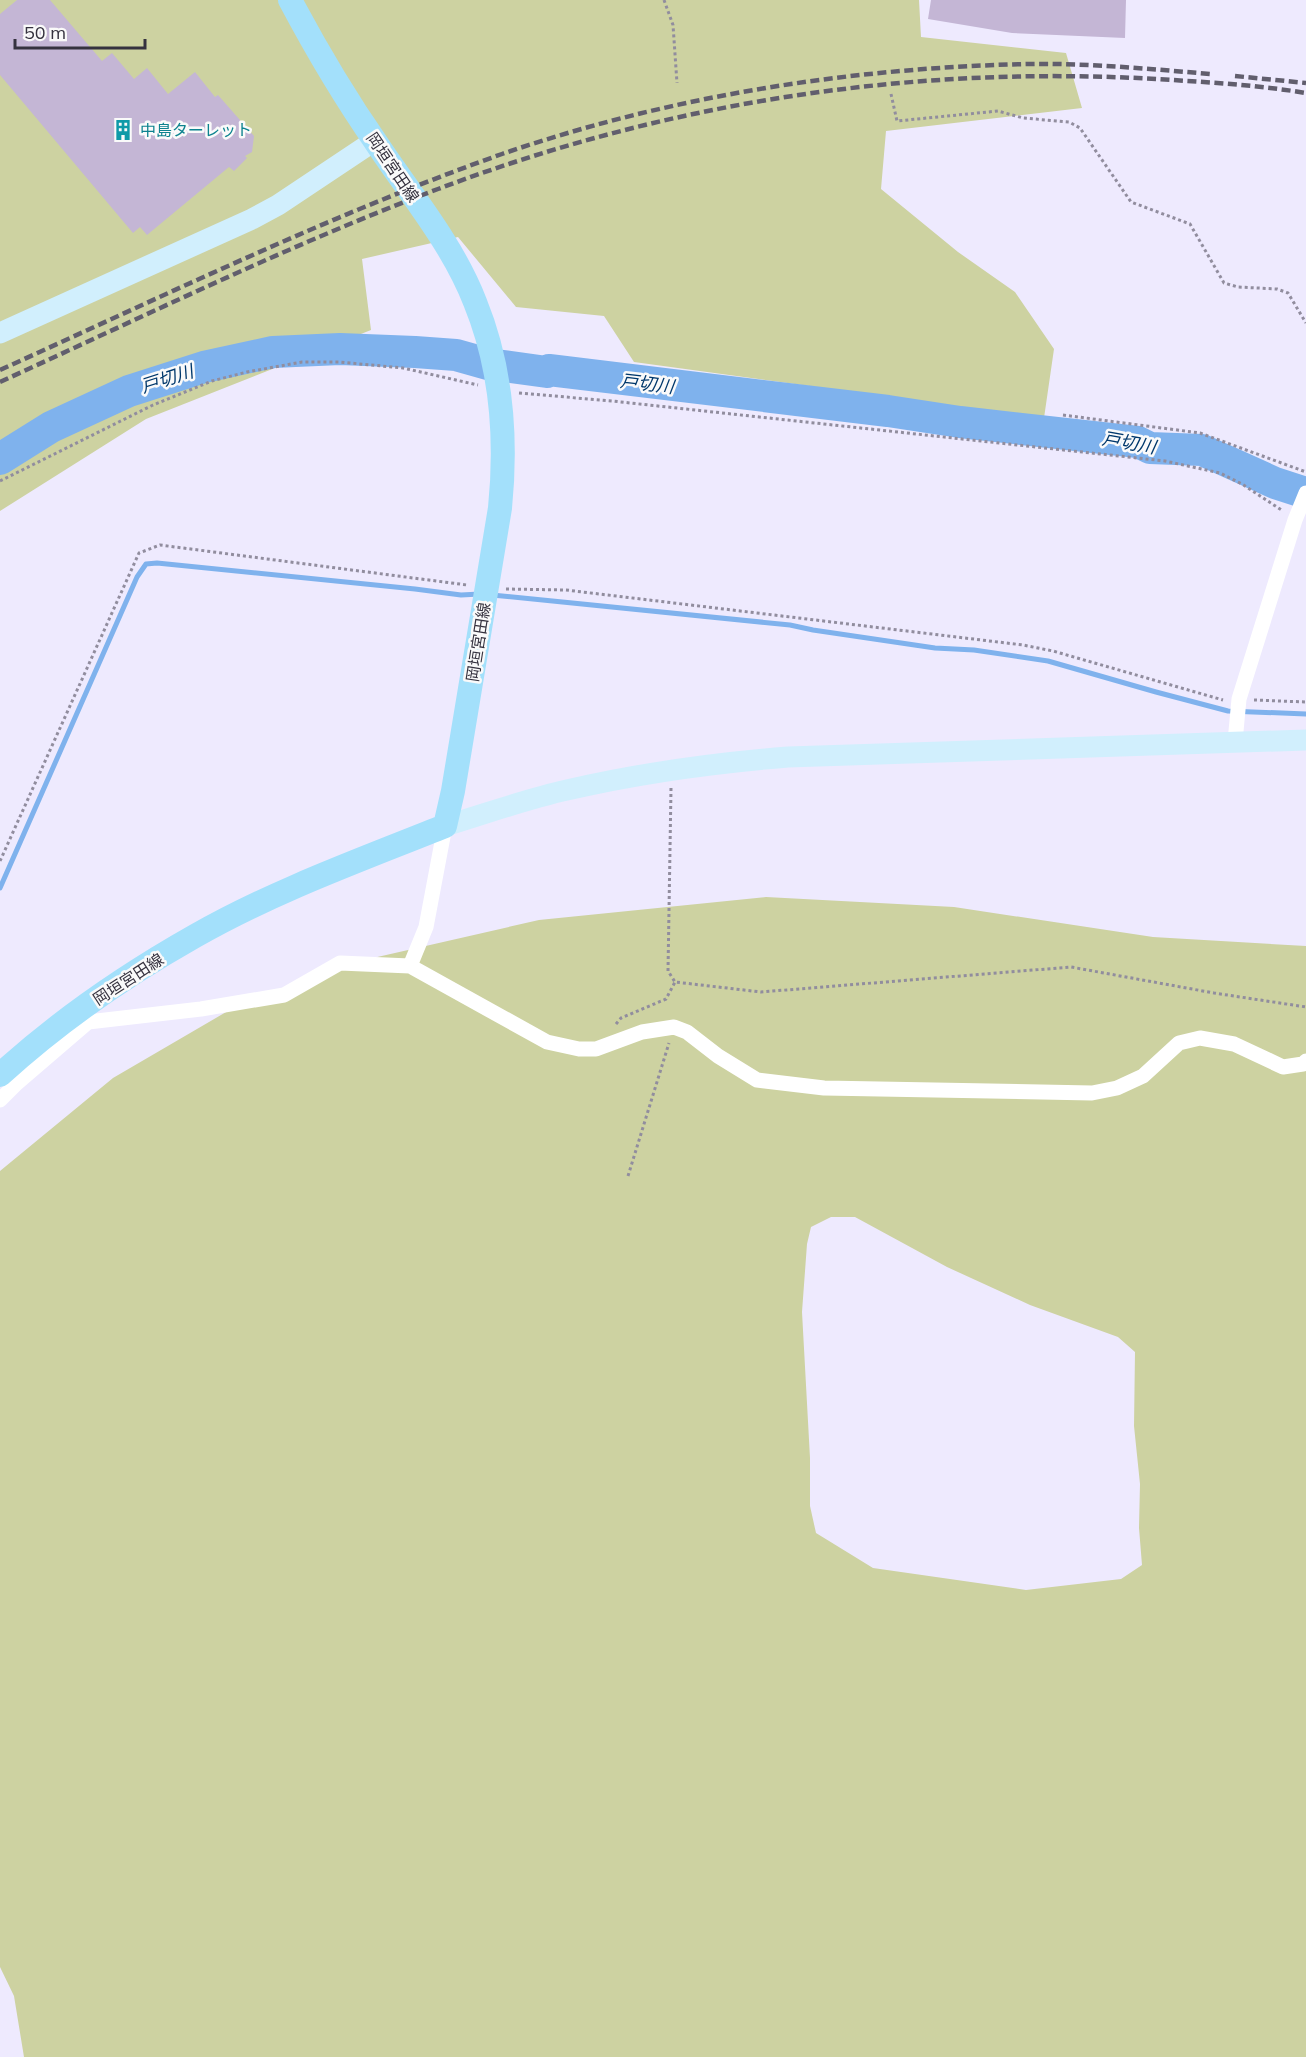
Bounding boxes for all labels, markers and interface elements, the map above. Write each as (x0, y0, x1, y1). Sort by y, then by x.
scale bar (15, 12, 146, 50)
text: 50 m (24, 21, 66, 44)
building icon: 中島ターレット (111, 118, 135, 142)
place label: 中島ターレット (140, 120, 252, 140)
street label: 岡垣宮田線 (362, 128, 424, 206)
water label: 戸切川 (138, 359, 198, 398)
water label: 戸切川 (619, 369, 677, 398)
water label: 戸切川 (1101, 426, 1160, 459)
street label: 岡垣宮田線 (462, 601, 494, 683)
street label: 岡垣宮田線 (89, 949, 167, 1009)

